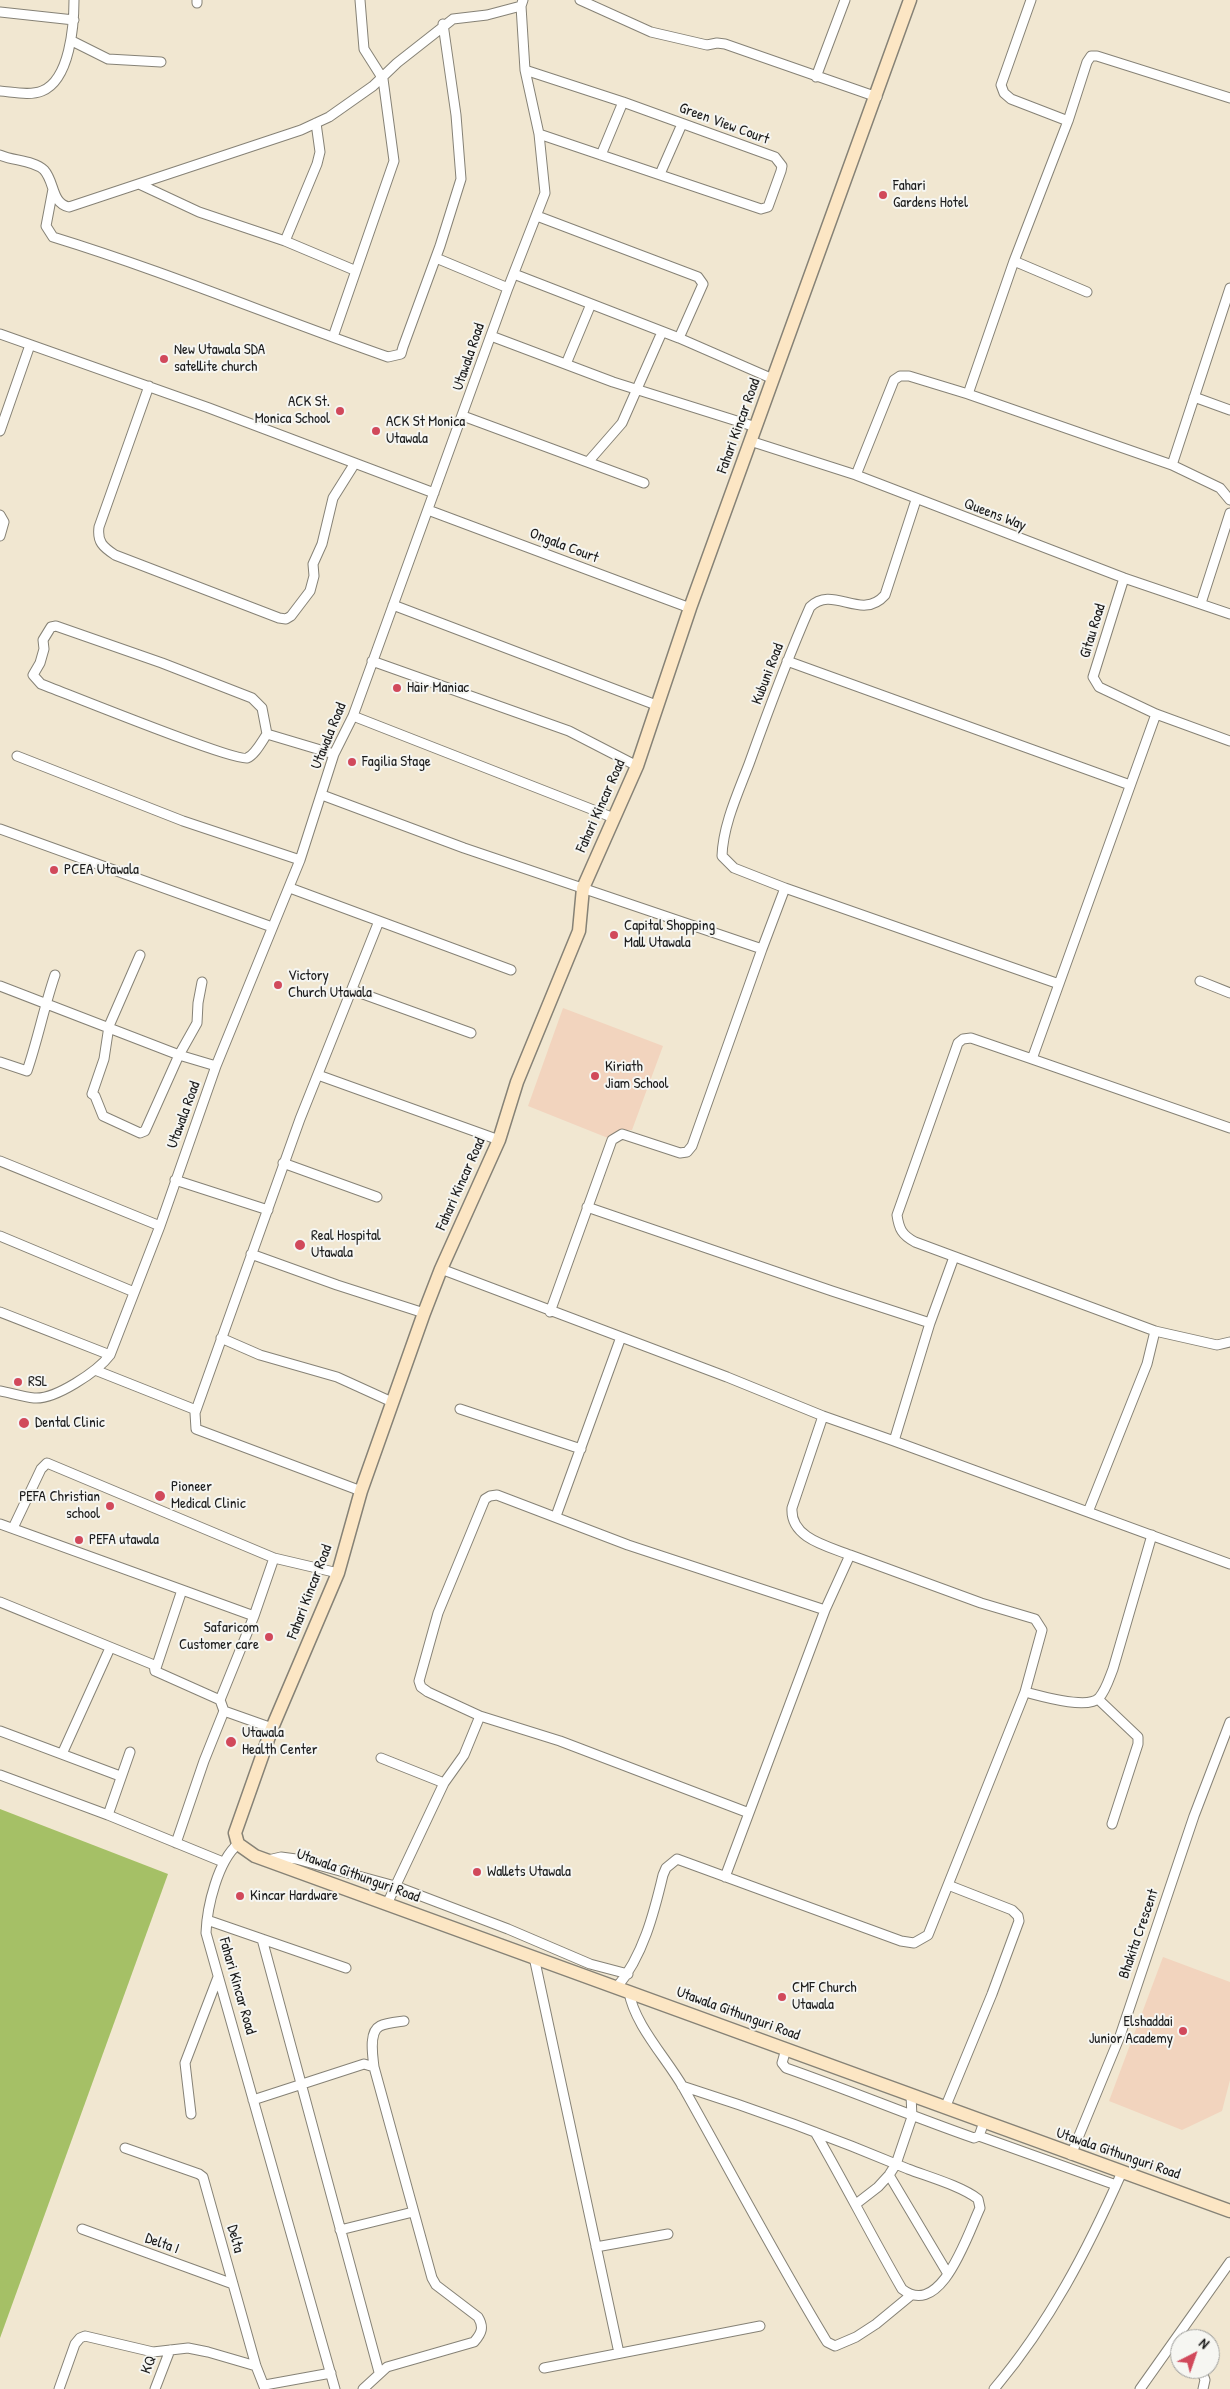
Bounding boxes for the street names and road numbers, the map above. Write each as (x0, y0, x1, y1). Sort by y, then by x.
street label: Green View Court (677, 99, 771, 149)
street label: Utawala Road (449, 321, 489, 393)
street label: Fahari Kincar Road (713, 376, 765, 476)
street label: Queens Way (961, 495, 1029, 535)
street label: Ongala Court (527, 525, 601, 567)
street label: Gitau Road (1076, 602, 1110, 660)
street label: Kubuni Road (748, 641, 788, 707)
street label: Utawala Road (308, 700, 350, 772)
street label: Fahari Kincar Road (572, 757, 630, 855)
street label: Utawala Road (164, 1079, 204, 1151)
street label: Fahari Kincar Road (432, 1135, 490, 1233)
street label: Fahari Kincar Road (284, 1542, 336, 1642)
street label: Utawala Githunguri Road (294, 1845, 422, 1907)
street label: Bhakita Crescent (1115, 1887, 1163, 1981)
street label: Fahari Kincar Road (215, 1936, 259, 2036)
street label: Utawala Githunguri Road (674, 1983, 802, 2045)
street label: Utawala Githunguri Road (1054, 2124, 1182, 2184)
street label: Delta (223, 2223, 247, 2255)
street label: Delta I (142, 2230, 182, 2258)
street label: KQ (137, 2354, 161, 2376)

